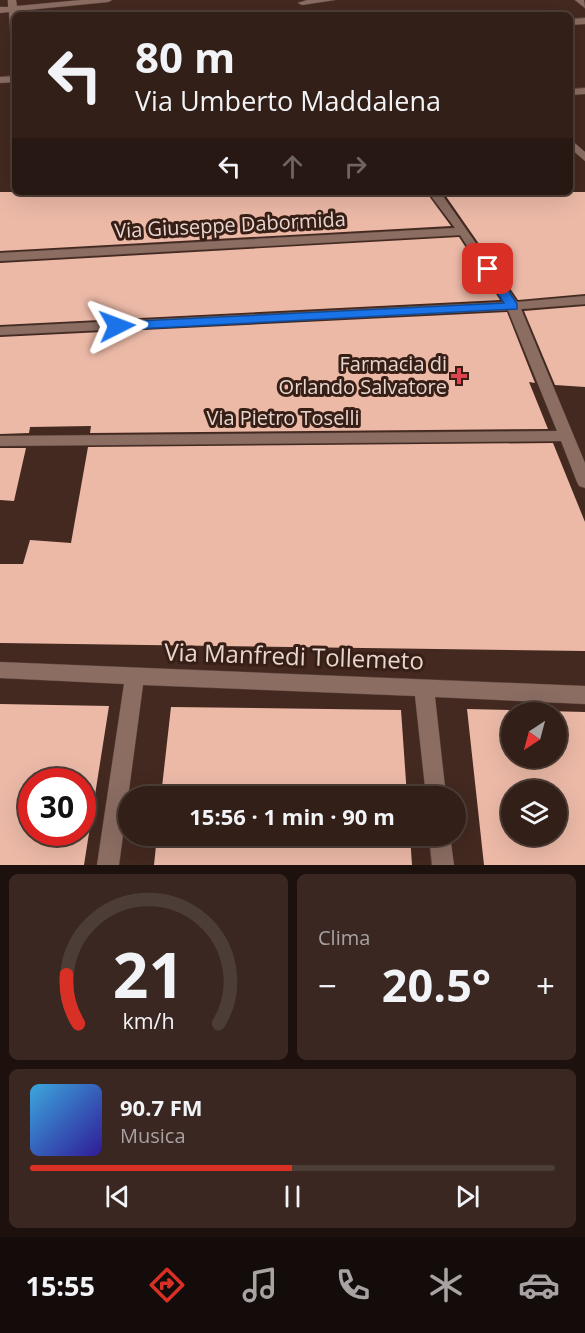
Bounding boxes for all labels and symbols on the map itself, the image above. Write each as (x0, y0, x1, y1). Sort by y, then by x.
street label: Via Giuseppe Dabormida (114, 205, 346, 244)
pin (462, 243, 513, 294)
position arrow (85, 294, 149, 358)
place label: Farmacia di Orlando Salvatore (279, 350, 447, 400)
marker: Farmacia di Orlando Salvatore (452, 369, 466, 383)
street label: Via Pietro Toselli (206, 404, 360, 431)
street label: Via Manfredi Tollemeto (164, 634, 424, 677)
north arrow (501, 702, 567, 768)
speed limit sign: 30 (18, 768, 96, 846)

